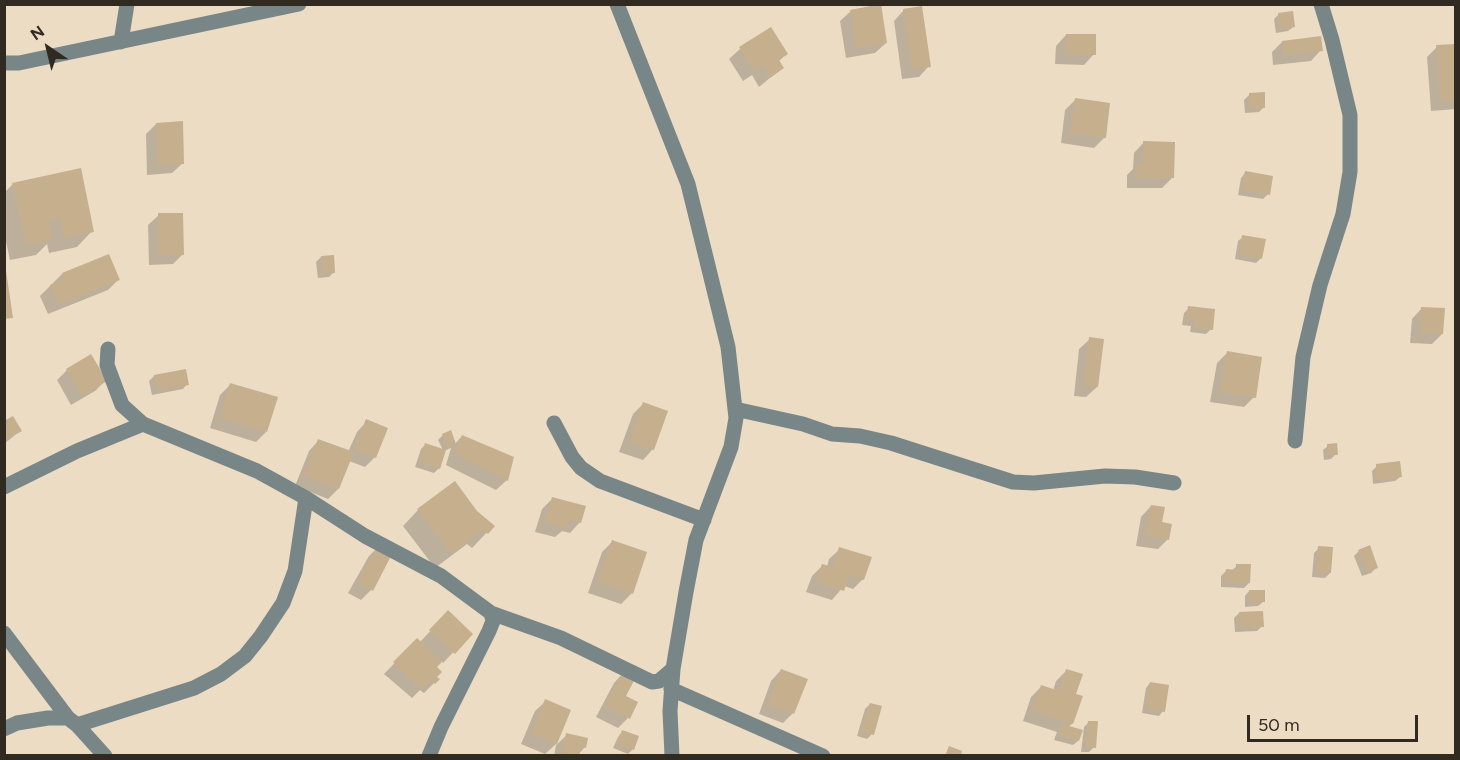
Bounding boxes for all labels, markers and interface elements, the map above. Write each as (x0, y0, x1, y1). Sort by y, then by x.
north arrow (18, 18, 78, 78)
text: N (27, 22, 48, 44)
scale bar (1250, 703, 1421, 741)
text: 50 m (1258, 714, 1300, 736)

